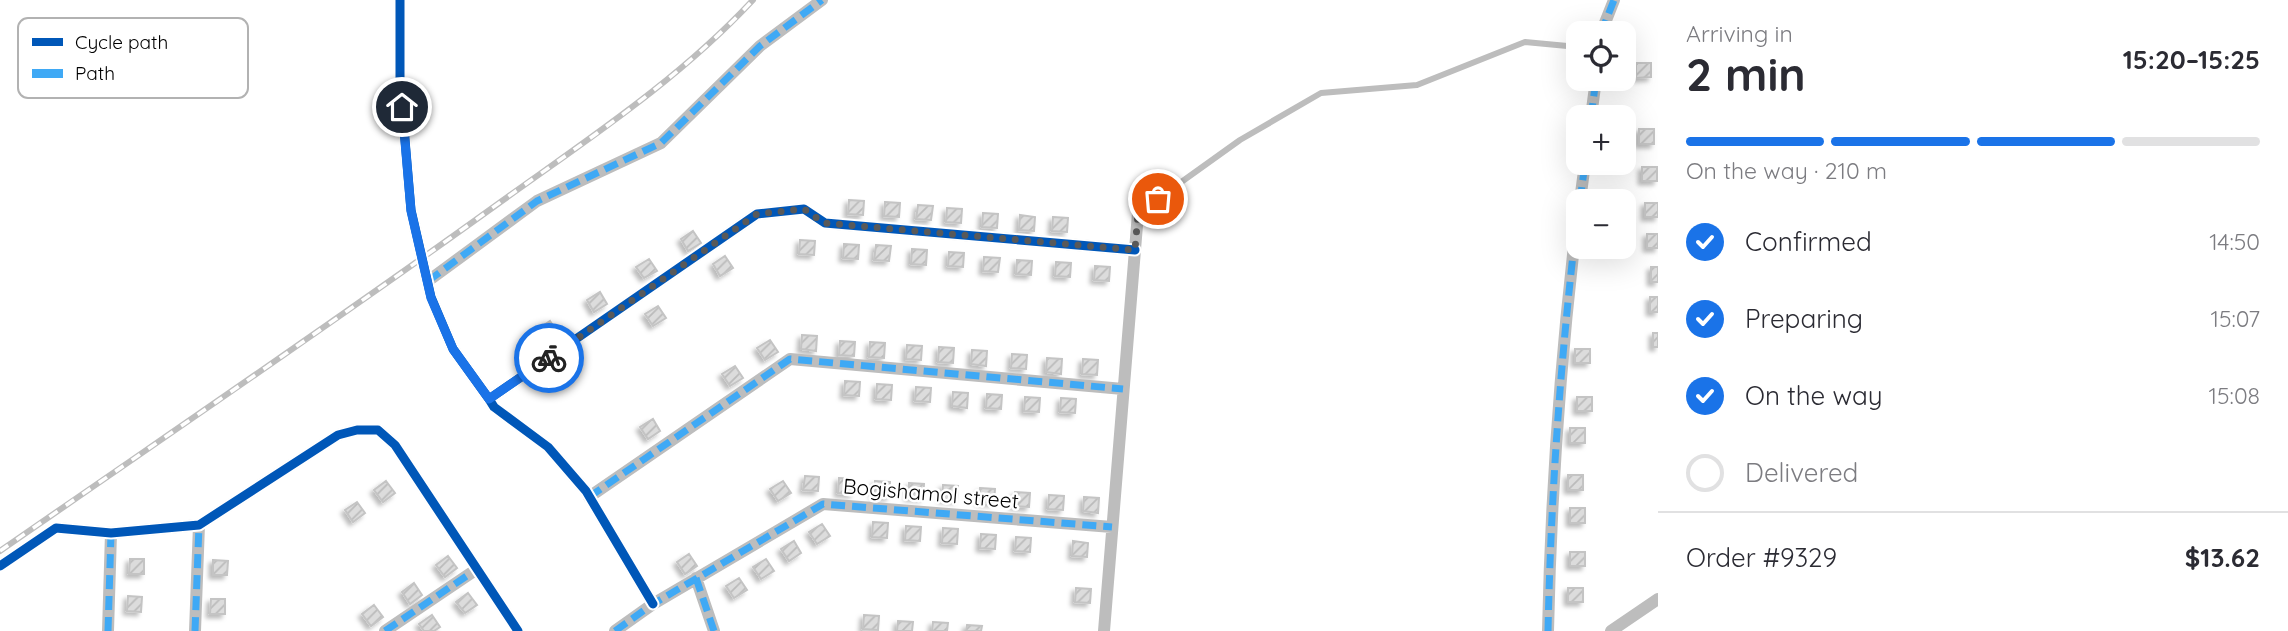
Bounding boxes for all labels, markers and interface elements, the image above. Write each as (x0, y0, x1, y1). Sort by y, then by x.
legend (18, 18, 248, 98)
text: Arriving in (1686, 19, 1793, 48)
map controls (1566, 21, 1636, 259)
button: locate (1566, 21, 1636, 91)
text: Cycle path (75, 30, 168, 54)
text: 15:20–15:25 (2123, 43, 2260, 76)
text: 2 min (1686, 45, 1806, 103)
text: Path (75, 61, 115, 85)
pin (372, 77, 432, 137)
icon: home (383, 88, 421, 126)
button: + (1566, 105, 1636, 175)
text: On the way · 210 m (1686, 156, 1887, 185)
pin (1128, 169, 1188, 229)
icon: bag (1139, 180, 1177, 218)
button: − (1566, 189, 1636, 259)
icon: check (1686, 223, 1724, 261)
text: Confirmed (1745, 225, 1872, 258)
text: 14:50 (2209, 227, 2260, 256)
icon: check (1686, 300, 1724, 338)
text: Preparing (1745, 302, 1863, 335)
text: 15:07 (2210, 304, 2260, 333)
courier (514, 323, 584, 393)
icon: bike (530, 339, 568, 377)
icon: check (1686, 377, 1724, 415)
text: On the way (1745, 379, 1883, 412)
text: 15:08 (2209, 381, 2260, 410)
text: Delivered (1745, 456, 1858, 489)
street label: Bogishamol street (842, 472, 1020, 514)
text: Order #9329 (1686, 541, 1837, 574)
text: $13.62 (2185, 541, 2260, 574)

